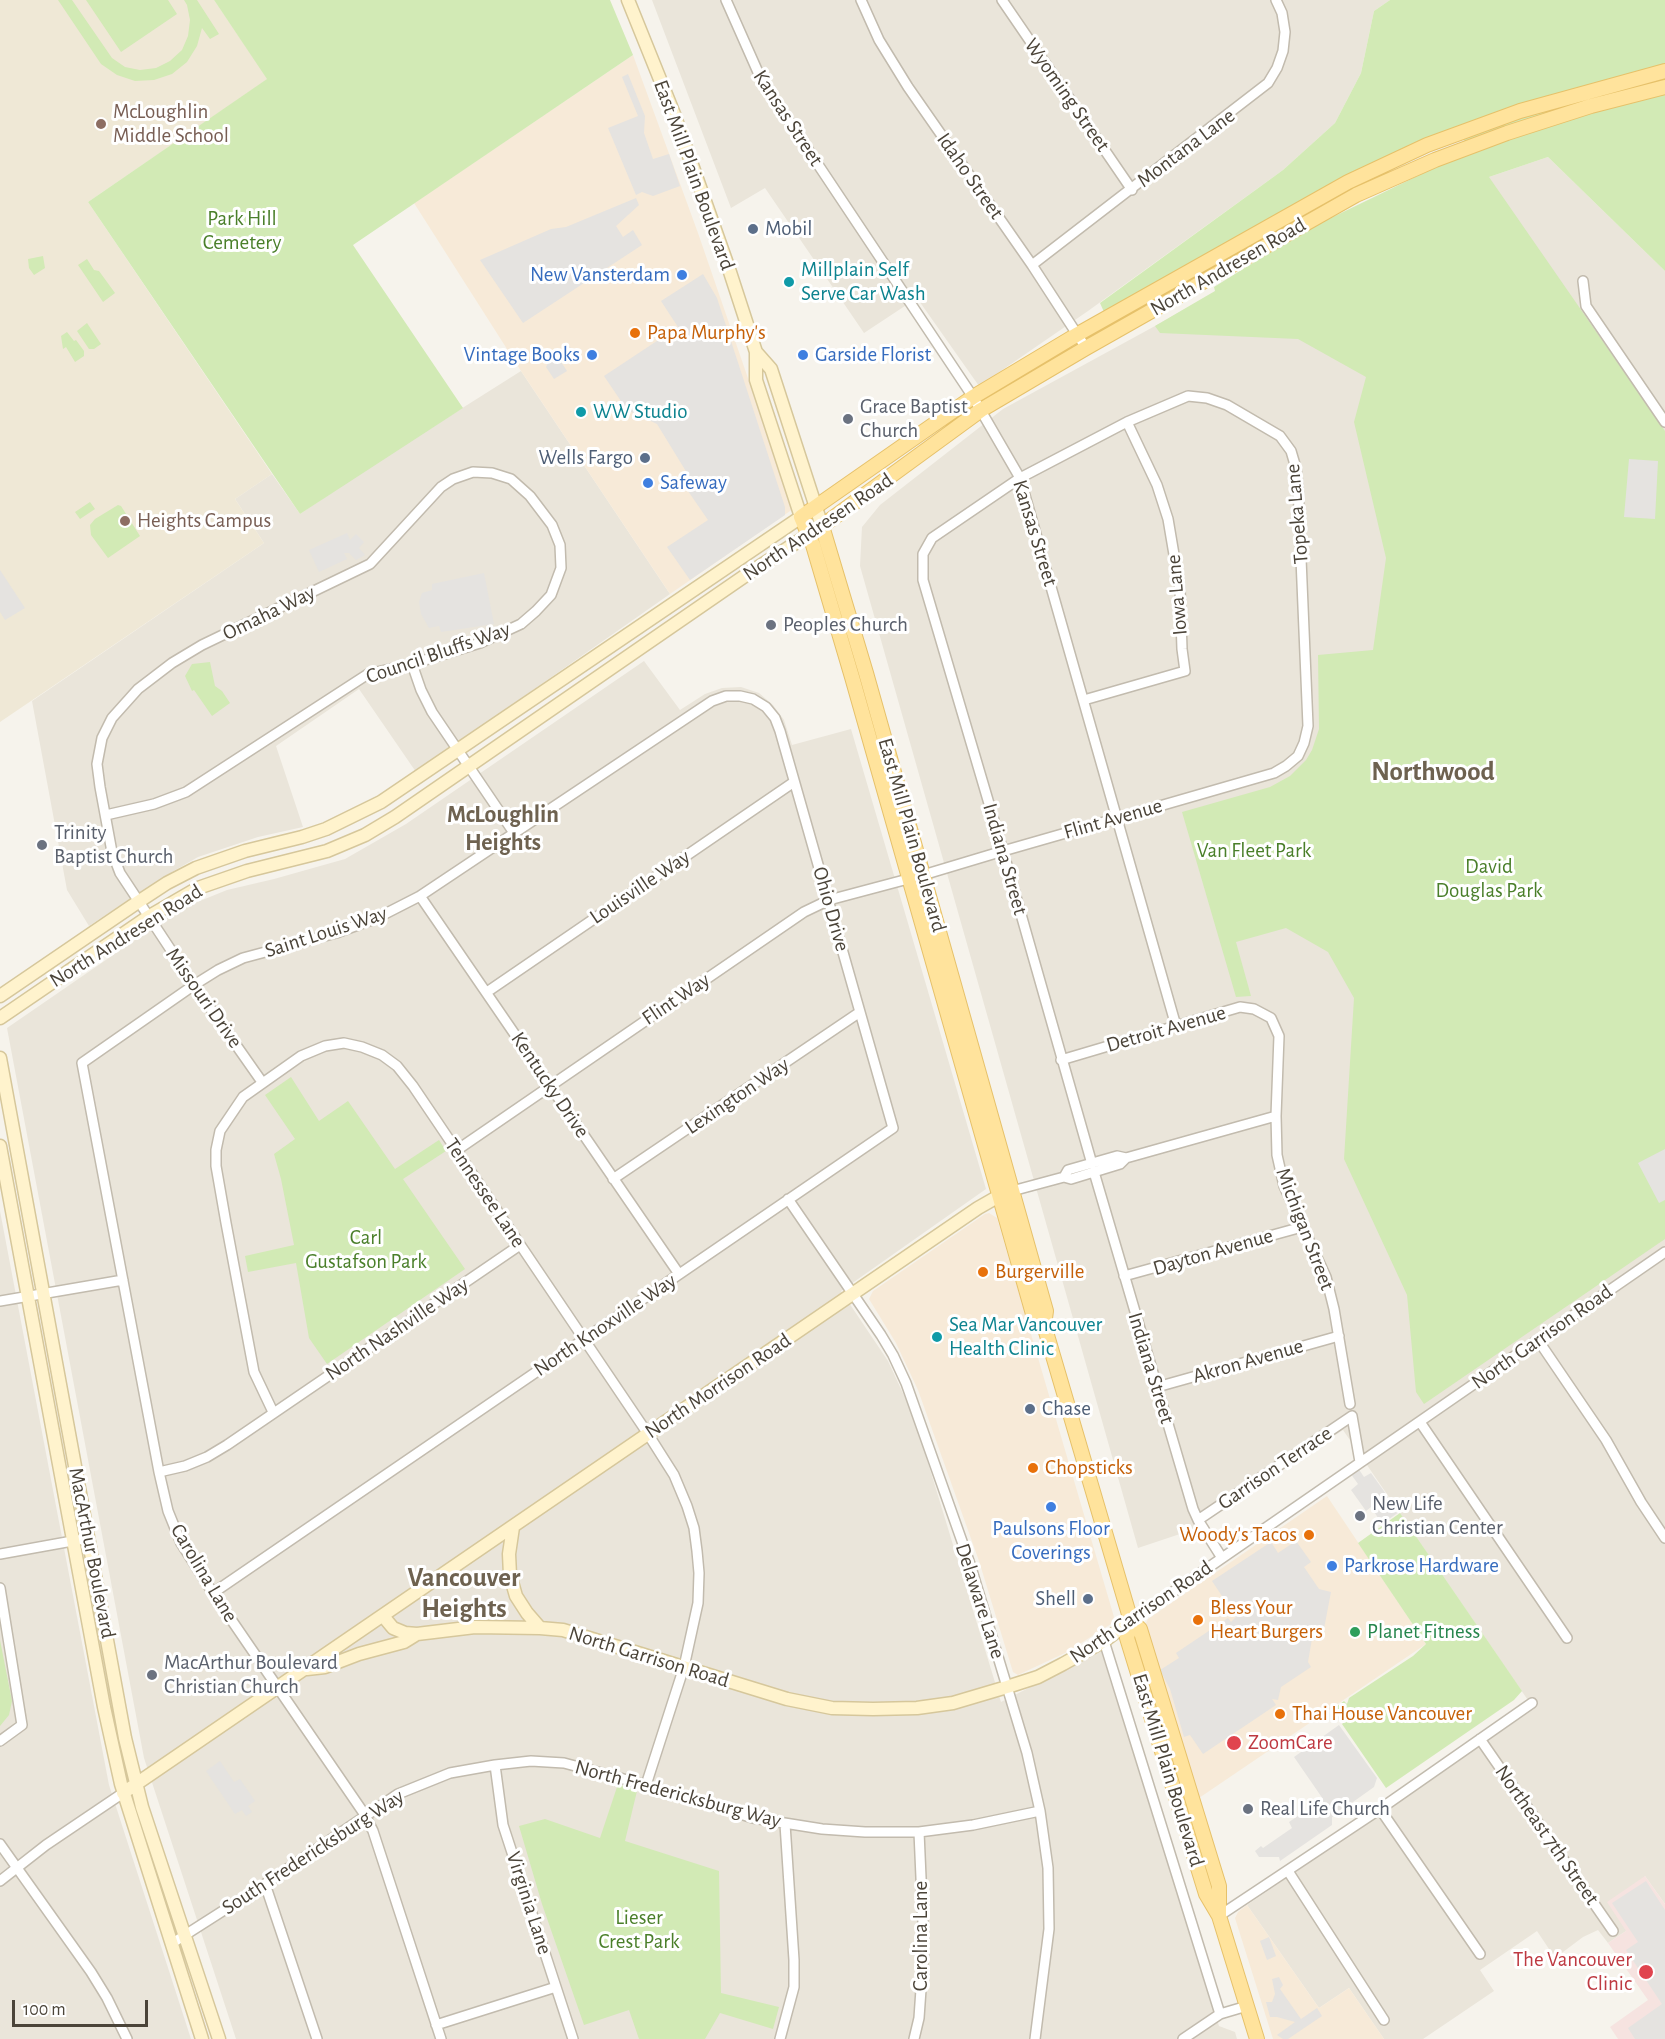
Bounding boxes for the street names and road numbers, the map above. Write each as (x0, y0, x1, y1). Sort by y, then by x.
street label: Wyoming Street (1019, 33, 1115, 157)
street label: Kansas Street (748, 65, 828, 171)
street label: East Mill Plain Boulevard (648, 76, 740, 274)
street label: Montana Lane (1132, 103, 1240, 193)
street label: Idaho Street (931, 128, 1009, 224)
street label: North Andresen Road (1146, 212, 1310, 322)
street label: Topeka Lane (1280, 463, 1314, 565)
street label: North Andresen Road (738, 467, 898, 587)
street label: Kansas Street (1007, 477, 1063, 589)
street label: Iowa Lane (1161, 554, 1193, 636)
street label: Omaha Way (219, 580, 319, 646)
street label: Council Bluffs Way (363, 617, 513, 689)
street label: East Mill Plain Boulevard (872, 735, 952, 935)
street label: Flint Avenue (1061, 793, 1165, 845)
street label: Indiana Street (977, 800, 1033, 918)
street label: Louisville Way (585, 844, 695, 930)
street label: Ohio Drive (807, 864, 855, 954)
street label: North Andresen Road (45, 879, 207, 993)
street label: Saint Louis Way (262, 900, 390, 964)
street label: Missouri Drive (160, 943, 248, 1053)
street label: Flint Way (637, 967, 715, 1031)
street label: Detroit Avenue (1103, 1000, 1229, 1058)
street label: Kentucky Drive (505, 1027, 595, 1143)
street label: Lexington Way (680, 1052, 794, 1140)
street label: Tennessee Lane (439, 1133, 531, 1253)
street label: Michigan Street (1270, 1164, 1340, 1294)
street label: Dayton Avenue (1150, 1223, 1276, 1281)
street label: North Knoxville Way (529, 1268, 681, 1382)
street label: North Nashville Way (321, 1272, 473, 1386)
street label: North Garrison Road (1467, 1279, 1617, 1395)
street label: Indiana Street (1122, 1309, 1180, 1427)
street label: North Morrison Road (640, 1328, 796, 1444)
street label: Akron Avenue (1190, 1333, 1306, 1389)
street label: Garrison Terrace (1213, 1421, 1337, 1515)
street label: MacArthur Boulevard (63, 1465, 121, 1641)
street label: Carolina Lane (165, 1519, 243, 1627)
street label: Delaware Lane (950, 1540, 1010, 1662)
street label: North Garrison Road (1065, 1555, 1217, 1669)
street label: North Garrison Road (566, 1621, 732, 1693)
street label: East Mill Plain Boulevard (1127, 1670, 1209, 1870)
street label: North Fredericksburg Way (572, 1754, 784, 1834)
street label: Northeast 7th Street (1489, 1760, 1605, 1910)
street label: South Fredericksburg Way (217, 1784, 409, 1920)
street label: Virginia Lane (501, 1848, 557, 1958)
street label: Carolina Lane (908, 1881, 934, 1991)

